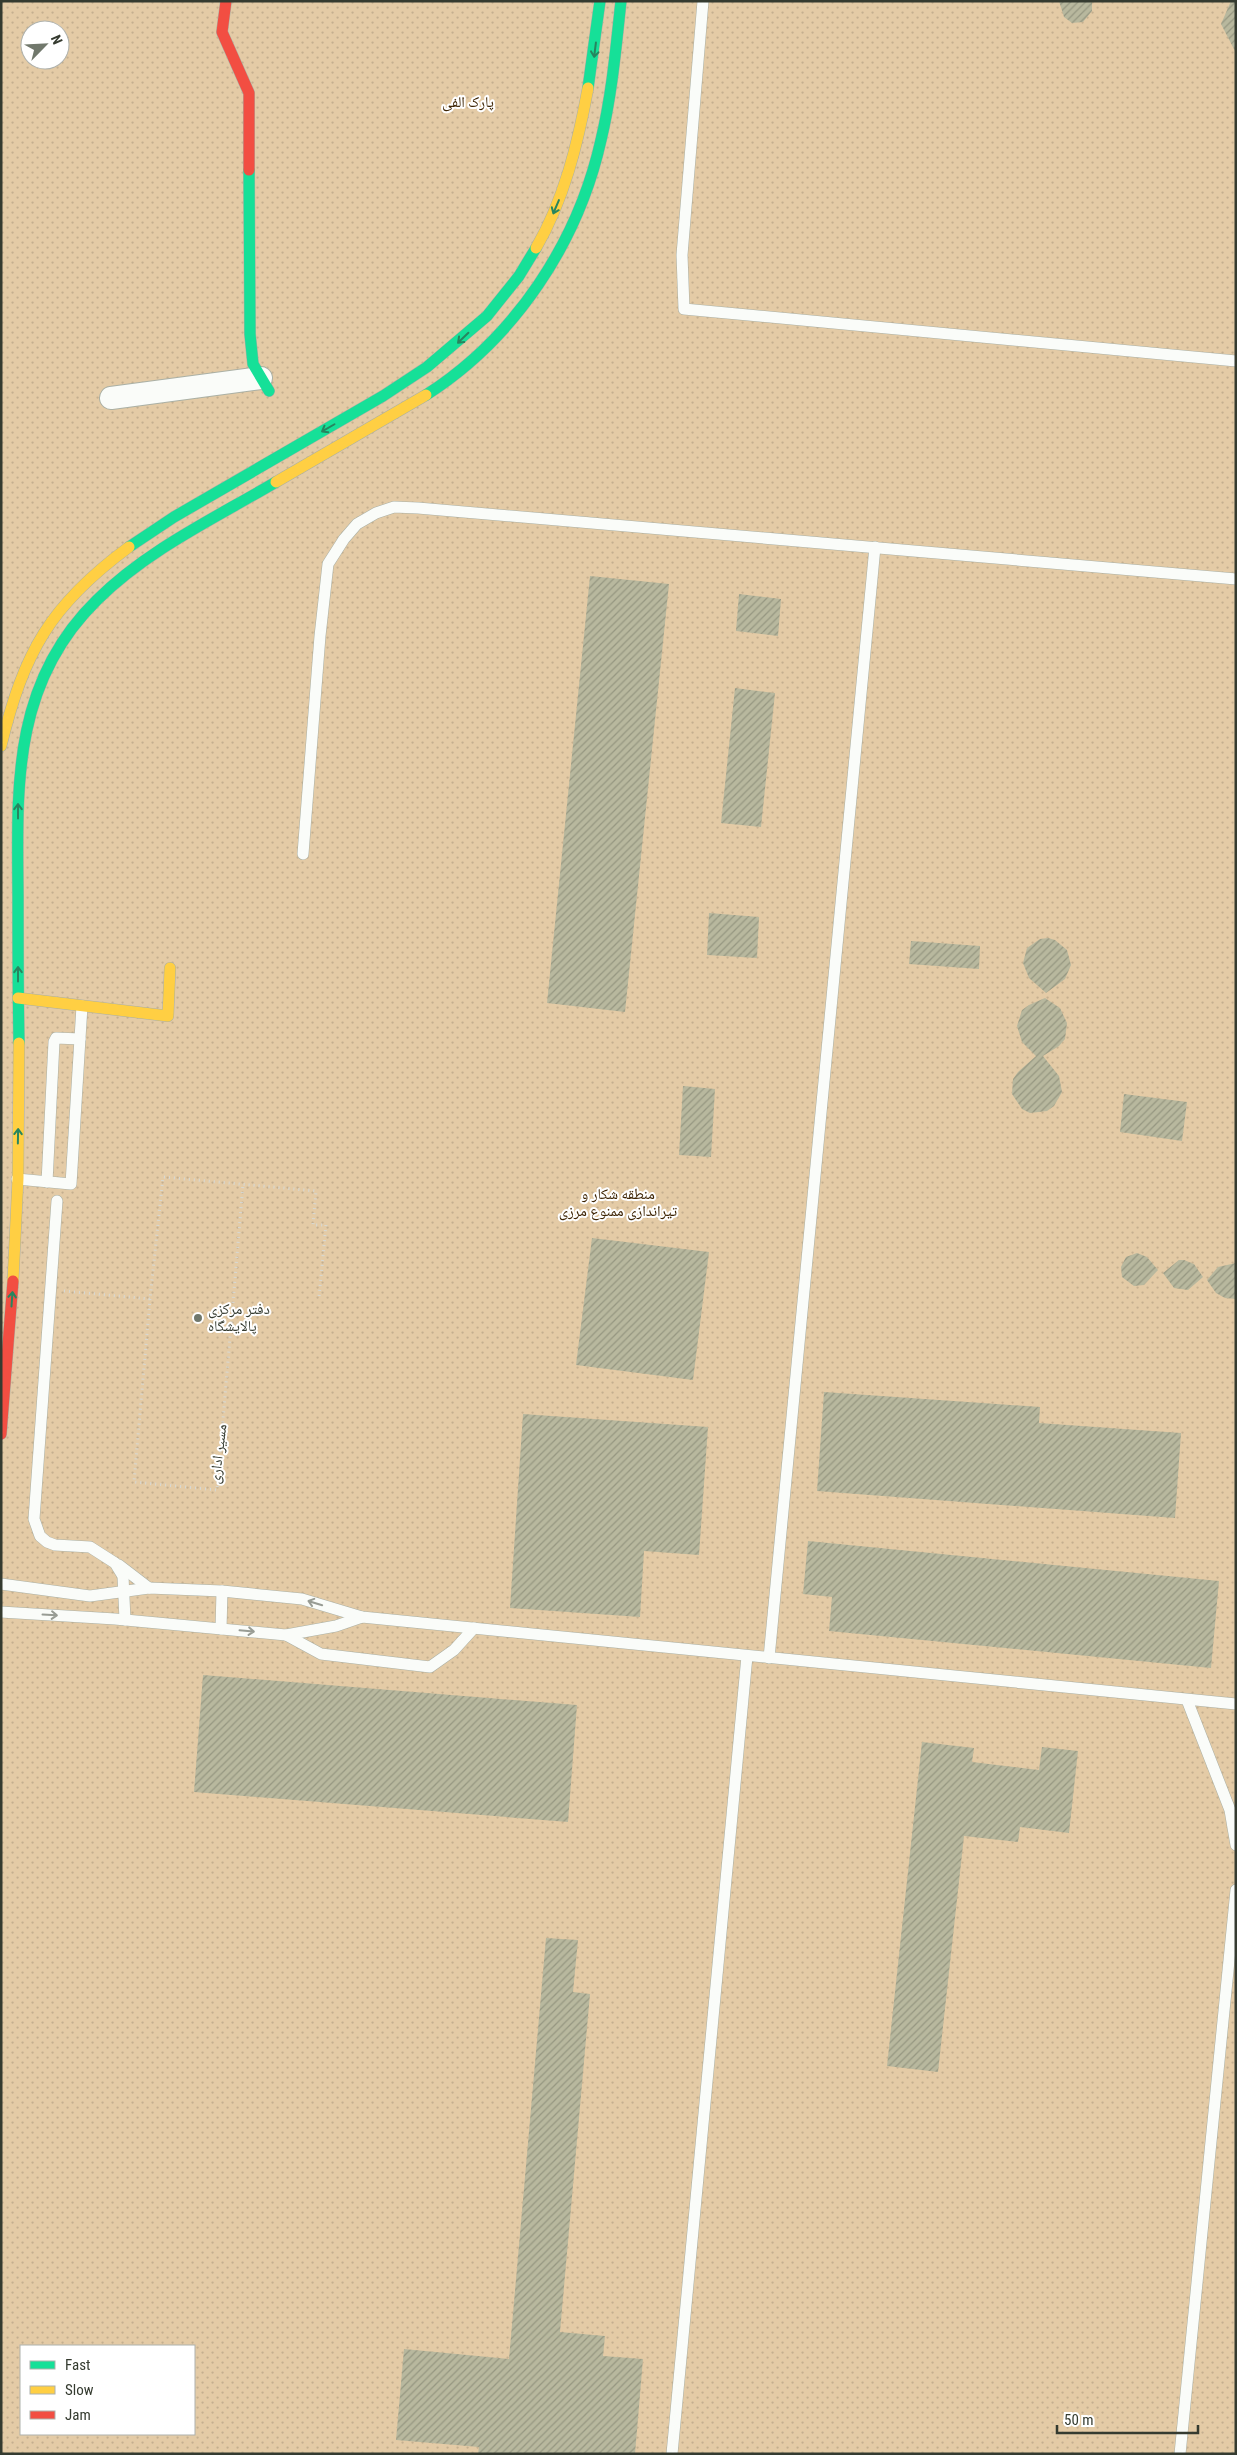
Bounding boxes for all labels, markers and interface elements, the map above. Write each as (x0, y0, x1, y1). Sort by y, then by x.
north arrow (20, 20, 70, 70)
text: N (48, 33, 66, 47)
one-way arrow (590, 41, 600, 57)
park label: پارک الفی (442, 93, 494, 112)
one-way arrow (551, 199, 561, 214)
one-way arrow (457, 332, 469, 344)
one-way arrow (321, 423, 336, 433)
one-way arrow (13, 804, 22, 820)
one-way arrow (13, 966, 23, 982)
one-way arrow (13, 1129, 22, 1145)
park label: منطقه شکار و تیراندازی ممنوع مرزی (559, 1185, 678, 1221)
one-way arrow (7, 1291, 16, 1307)
place label: دفتر مرکزی پالایشگاه (208, 1300, 270, 1335)
marker: دفتر مرکزی پالایشگاه (192, 1312, 204, 1324)
street label: مسیر اداری (205, 1423, 232, 1485)
one-way arrow (307, 1597, 323, 1607)
one-way arrow (42, 1611, 58, 1620)
one-way arrow (238, 1626, 254, 1636)
legend (20, 2345, 195, 2435)
text: Fast (65, 2356, 90, 2374)
text: Slow (65, 2381, 94, 2399)
scale bar (1057, 2402, 1198, 2434)
text: Jam (65, 2406, 91, 2424)
text: 50 m (1064, 2411, 1094, 2429)

